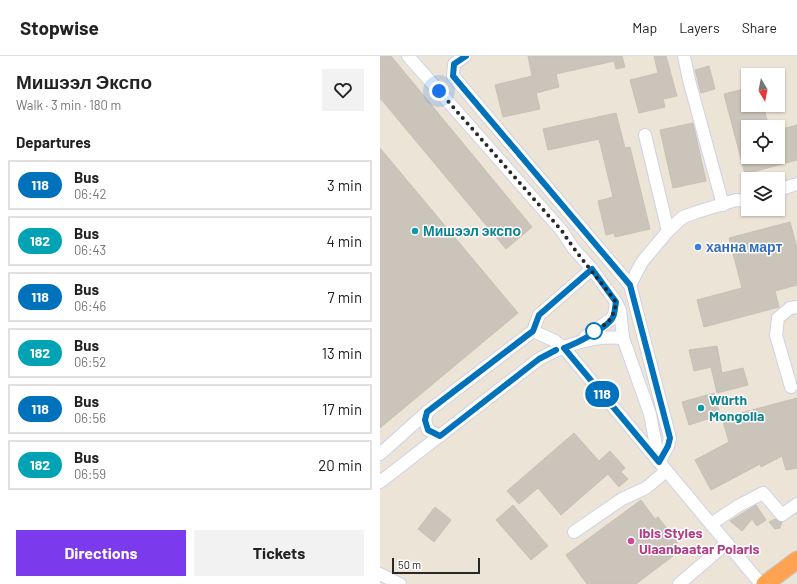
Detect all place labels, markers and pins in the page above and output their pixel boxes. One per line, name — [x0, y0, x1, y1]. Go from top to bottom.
place label: Мишээл экспо — [423, 222, 521, 239]
marker: Мишээл экспо — [410, 226, 420, 236]
place label: ханна март — [706, 238, 782, 255]
marker: ханна март — [693, 242, 703, 252]
unlabelled marker — [585, 322, 603, 340]
place label: Würth Mongolia — [709, 391, 764, 424]
marker: Würth Mongolia — [696, 403, 706, 413]
place label: ibis Styles Ulaanbaatar Polaris — [639, 524, 760, 557]
marker: ibis Styles Ulaanbaatar Polaris — [626, 536, 636, 546]

